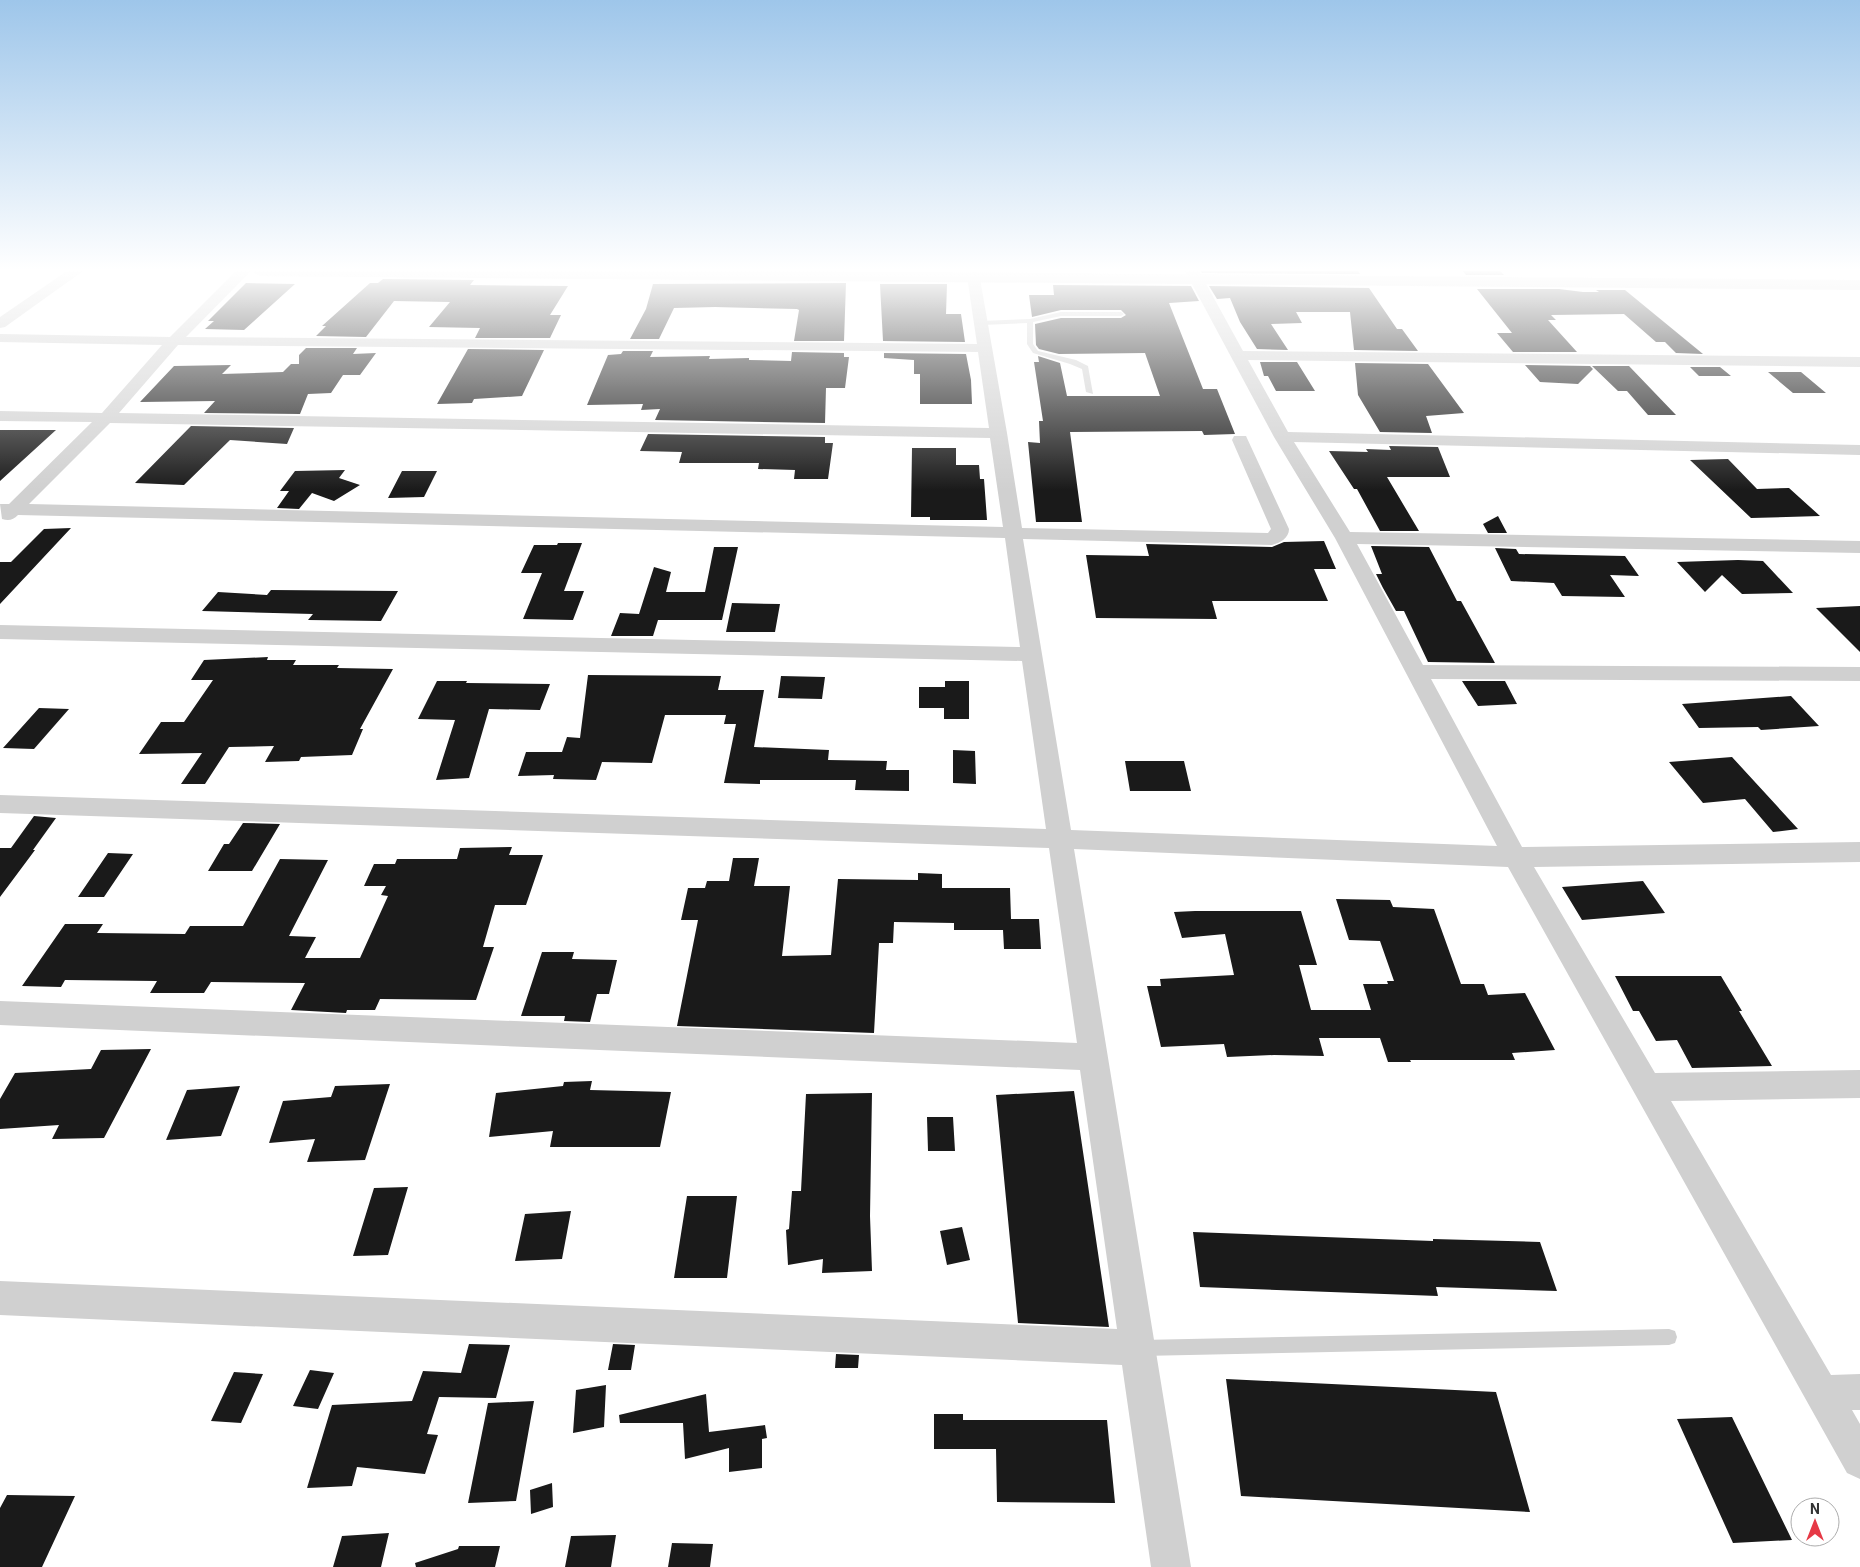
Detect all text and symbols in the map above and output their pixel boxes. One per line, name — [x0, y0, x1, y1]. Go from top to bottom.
north arrow — [1790, 1497, 1840, 1547]
text: N — [1810, 1501, 1820, 1517]

